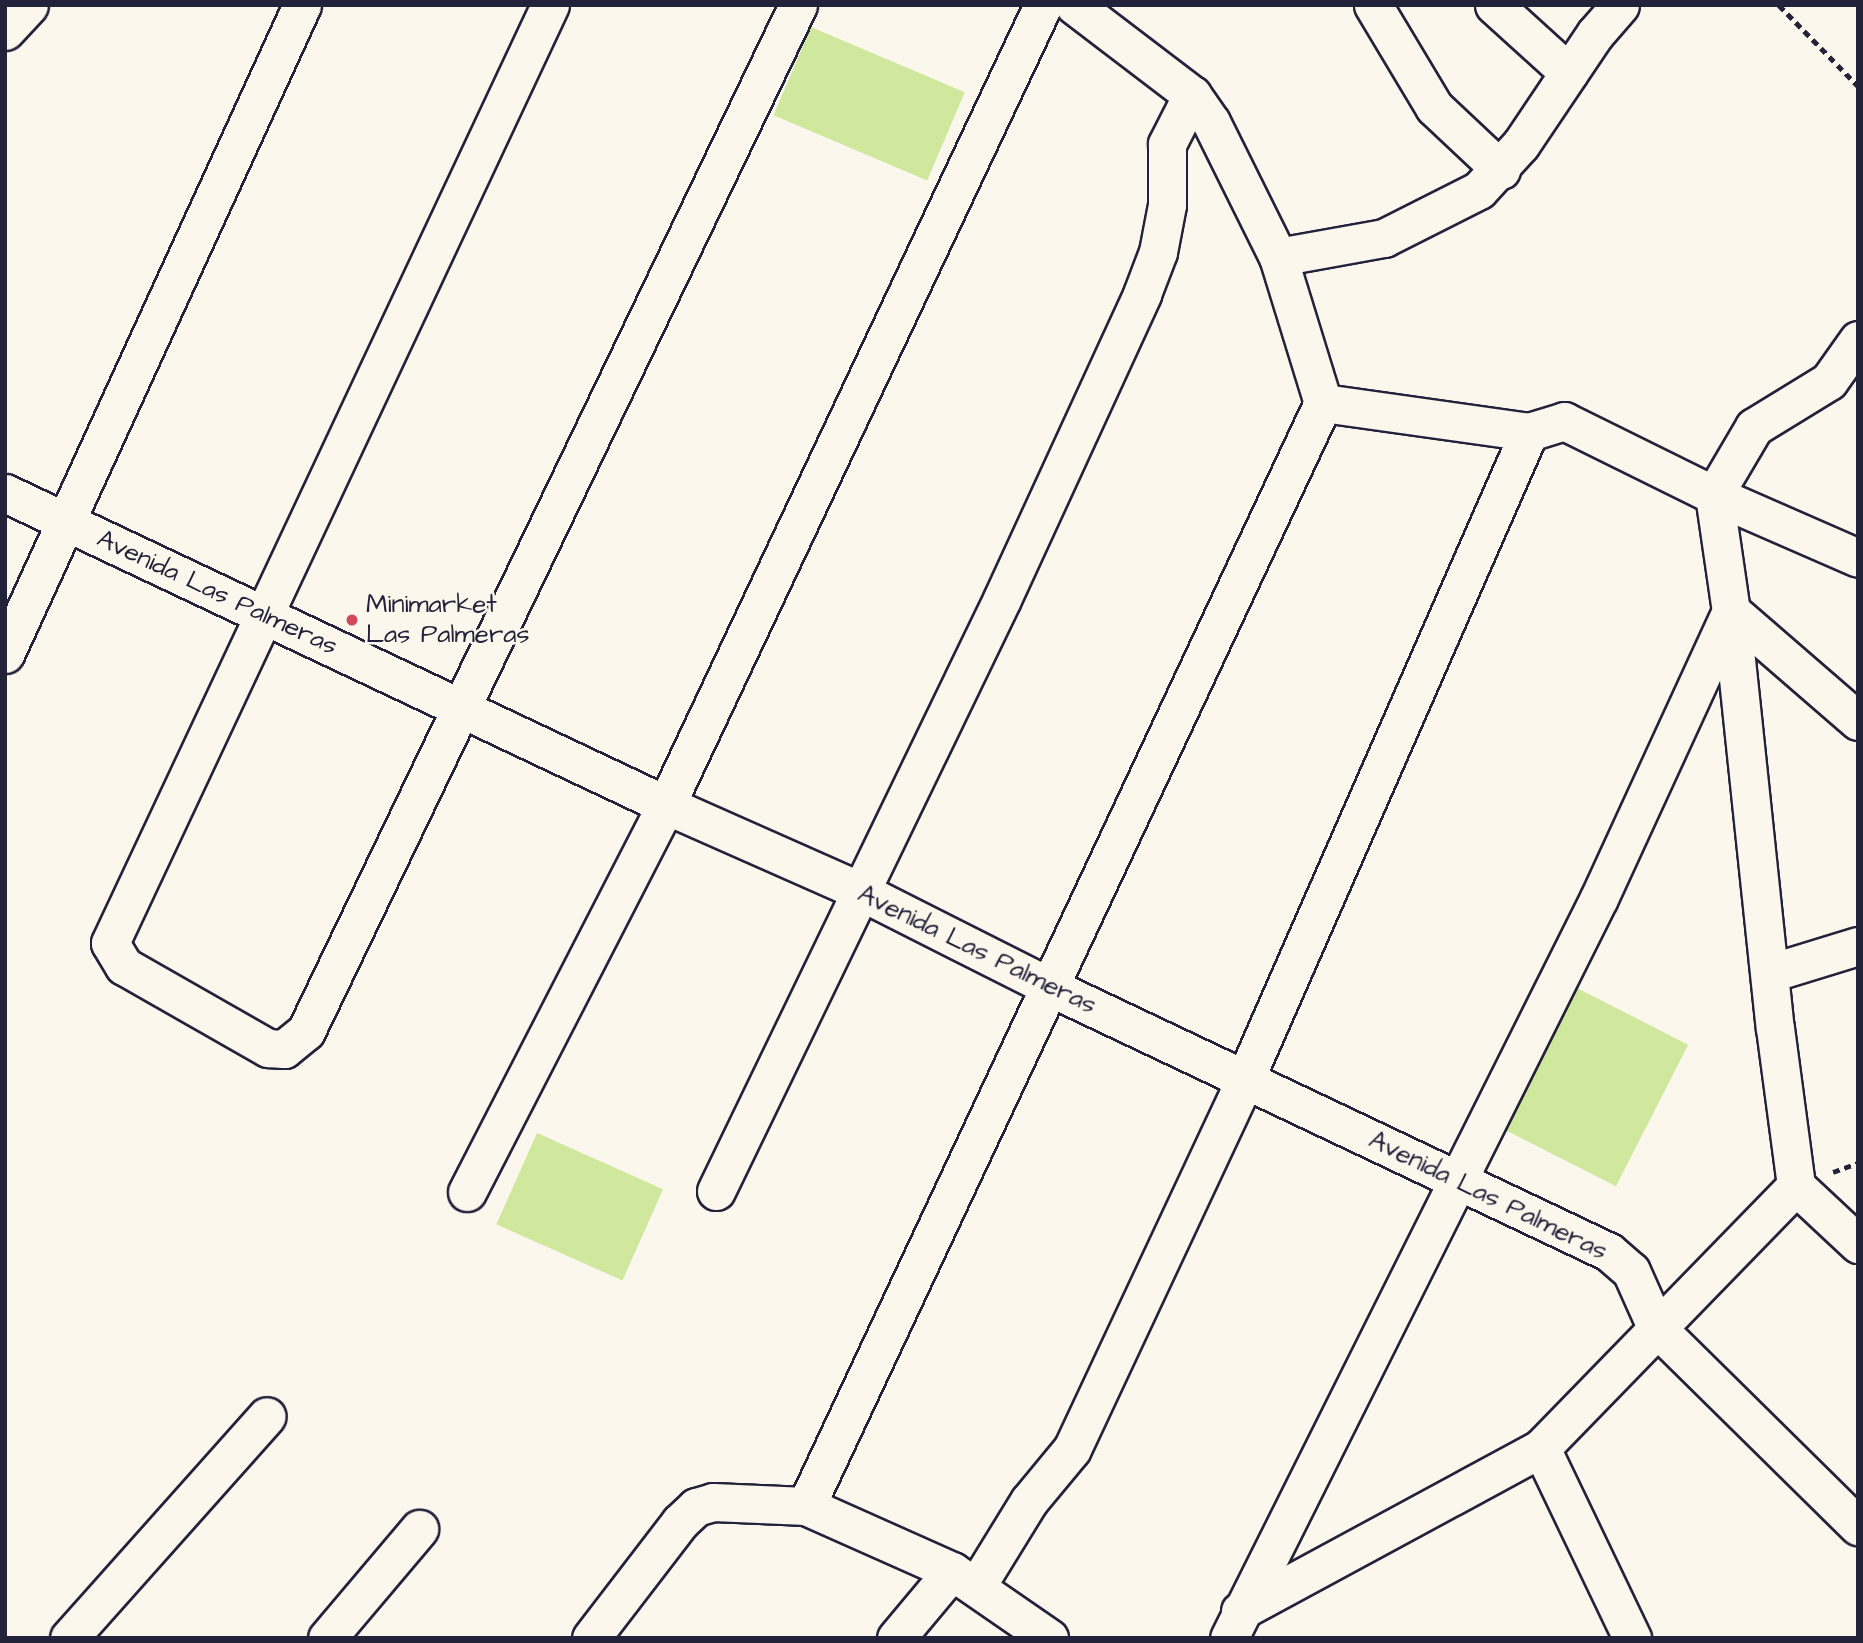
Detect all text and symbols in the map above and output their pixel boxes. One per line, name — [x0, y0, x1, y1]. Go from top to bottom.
street label: Avenida Las Palmeras — [92, 524, 342, 662]
place label: Minimarket Las Palmeras — [366, 589, 530, 650]
marker: Minimarket Las Palmeras — [344, 612, 360, 628]
street label: Avenida Las Palmeras — [853, 879, 1101, 1021]
street label: Avenida Las Palmeras — [1364, 1125, 1612, 1267]

